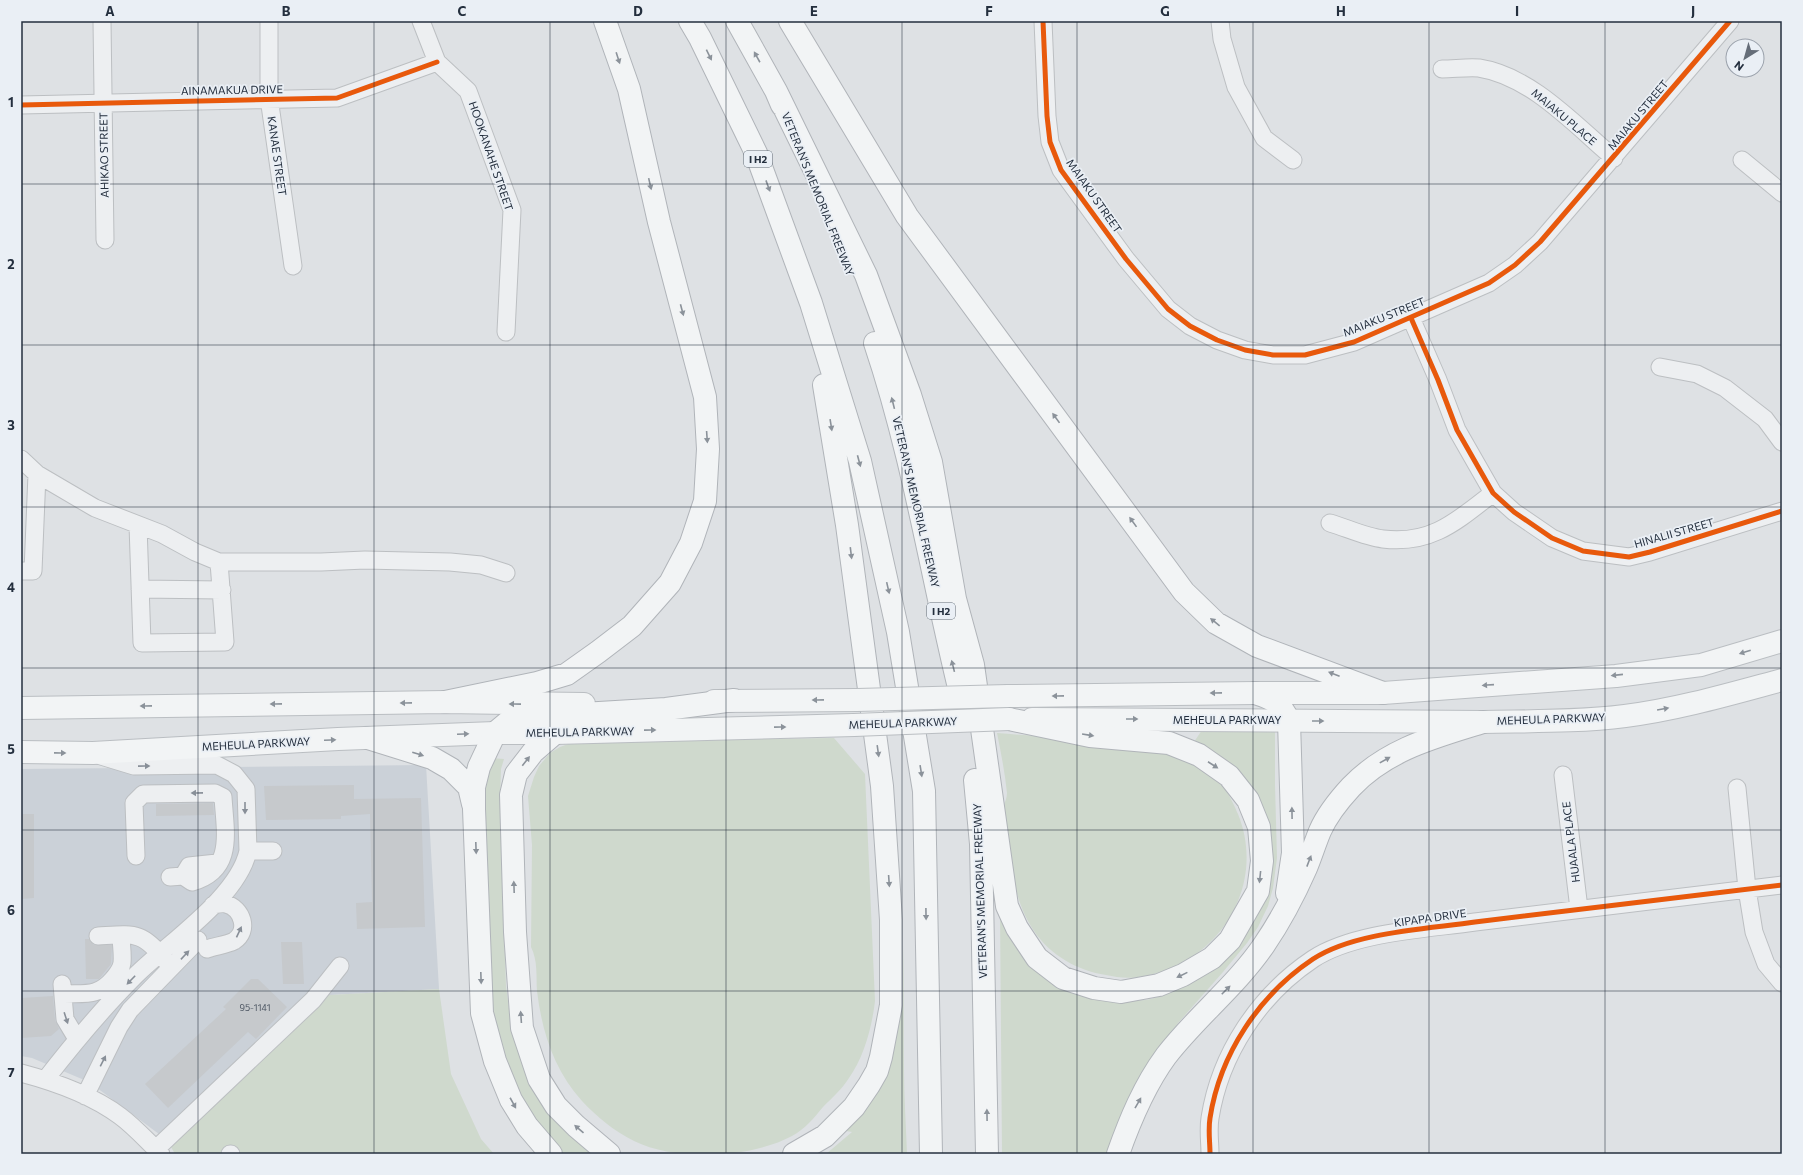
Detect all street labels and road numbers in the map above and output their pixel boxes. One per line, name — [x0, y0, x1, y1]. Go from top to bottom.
street label: MAIAKU STREET — [1605, 77, 1671, 152]
street label: AINAMAKUA DRIVE — [181, 82, 283, 97]
street label: MAIAKU PLACE — [1529, 86, 1599, 148]
street label: HOOKANAHE STREET — [467, 99, 516, 212]
street label: VETERAN'S MEMORIAL FREEWAY — [780, 110, 857, 278]
street label: AHIKAO STREET — [96, 112, 111, 198]
street label: KANAE STREET — [265, 115, 290, 197]
road number: I H2 — [744, 151, 772, 167]
street label: MAIAKU STREET — [1064, 156, 1125, 235]
street label: MAIAKU STREET — [1341, 294, 1427, 339]
street label: VETERAN'S MEMORIAL FREEWAY — [890, 415, 943, 589]
street label: HINALII STREET — [1632, 515, 1715, 550]
road number: I H2 — [927, 603, 955, 619]
street label: MEHEULA PARKWAY — [1496, 710, 1606, 727]
street label: MEHEULA PARKWAY — [1173, 713, 1281, 726]
street label: MEHEULA PARKWAY — [848, 714, 958, 731]
street label: MEHEULA PARKWAY — [526, 724, 634, 739]
street label: MEHEULA PARKWAY — [201, 734, 311, 753]
street label: HUAALA PLACE — [1559, 801, 1582, 883]
street label: VETERAN'S MEMORIAL FREEWAY — [970, 803, 989, 979]
street label: KIPAPA DRIVE — [1393, 906, 1467, 929]

